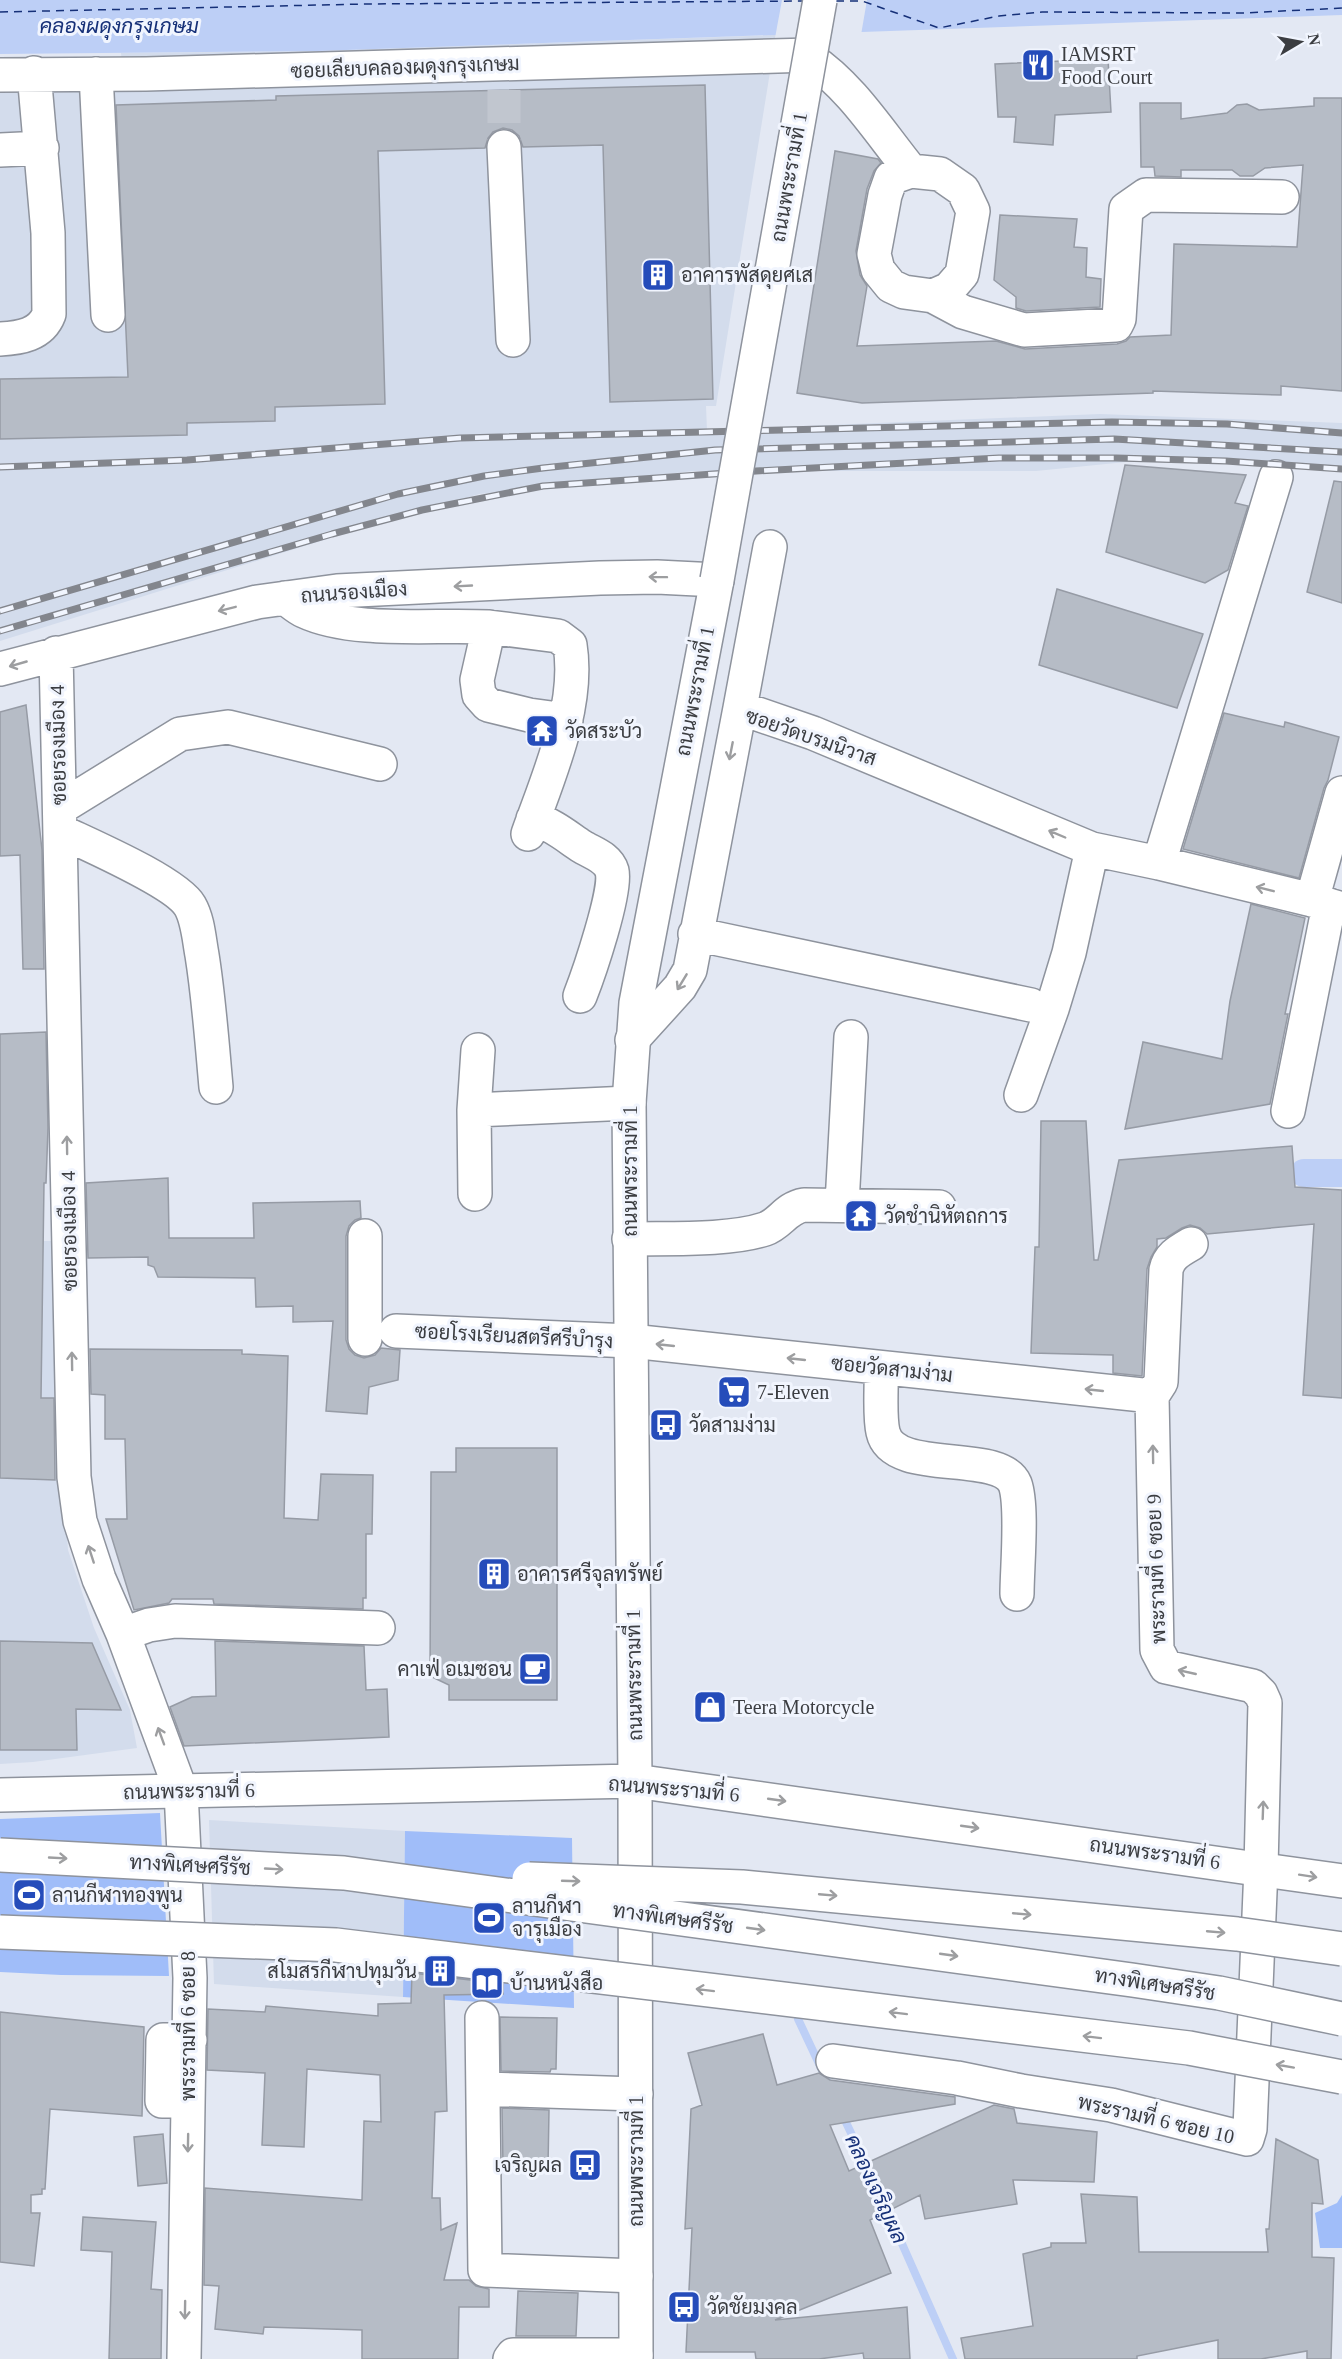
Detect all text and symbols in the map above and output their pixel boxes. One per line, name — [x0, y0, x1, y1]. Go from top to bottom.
north arrow — [1270, 12, 1330, 72]
water label: คลองผดุงกรุงเกษม — [39, 14, 199, 40]
text: N — [1305, 32, 1324, 47]
place label: IAMSRT Food Court — [1061, 43, 1153, 88]
restaurant icon: IAMSRT Food Court — [1020, 47, 1056, 83]
street label: ซอยเลียบคลองผดุงกรุงเกษม — [290, 50, 520, 85]
street label: ถนนพระรามที่ 1 — [761, 109, 811, 244]
building icon: อาคารพัสดุยศเส — [640, 257, 676, 293]
place label: อาคารพัสดุยศเส — [681, 263, 813, 289]
one-way arrow — [649, 572, 669, 583]
street label: ถนนรองเมือง — [300, 574, 408, 607]
one-way arrow — [454, 580, 474, 591]
one-way arrow — [218, 604, 237, 616]
street label: ถนนพระรามที่ 1 — [666, 623, 718, 758]
one-way arrow — [9, 659, 28, 670]
street label: ซอยรองเมือง 4 — [43, 685, 70, 805]
street label: ซอยวัดบรมนิวาส — [743, 703, 880, 770]
temple icon: วัดสระบัว — [524, 713, 560, 749]
place label: วัดสระบัว — [565, 719, 642, 742]
one-way arrow — [725, 740, 736, 760]
one-way arrow — [1048, 828, 1066, 839]
one-way arrow — [1256, 882, 1275, 894]
one-way arrow — [676, 973, 688, 990]
street label: ถนนพระรามที่ 1 — [613, 1105, 641, 1237]
one-way arrow — [62, 1136, 73, 1156]
street label: ซอยรองเมือง 4 — [54, 1171, 81, 1291]
temple icon: วัดชำนิหัตถการ — [843, 1198, 879, 1234]
place label: วัดชำนิหัตถการ — [884, 1204, 1008, 1227]
street label: ซอยโรงเรียนสตรีศรีบำรุง — [414, 1318, 614, 1355]
one-way arrow — [655, 1339, 675, 1350]
street label: ซอยวัดสามง่าม — [830, 1351, 954, 1386]
one-way arrow — [66, 1352, 78, 1372]
one-way arrow — [786, 1353, 806, 1364]
supermarket icon: 7-Eleven — [716, 1374, 752, 1410]
place label: 7-Eleven — [757, 1381, 829, 1403]
one-way arrow — [1085, 1384, 1105, 1395]
bus stop icon: วัดสามง่าม — [648, 1407, 684, 1443]
place label: วัดสามง่าม — [689, 1413, 776, 1436]
one-way arrow — [1148, 1445, 1159, 1465]
street label: พระรามที่ 6 ซอย 9 — [1136, 1494, 1170, 1645]
one-way arrow — [84, 1545, 95, 1564]
building icon: อาคารศรีจุลทรัพย์ — [476, 1556, 512, 1592]
place label: อาคารศรีจุลทรัพย์ — [517, 1560, 663, 1588]
street label: ถนนพระรามที่ 1 — [616, 1609, 646, 1741]
cafe icon: คาเฟ่ อเมซอน — [517, 1651, 553, 1687]
place label: คาเฟ่ อเมซอน — [398, 1657, 512, 1680]
one-way arrow — [1178, 1666, 1198, 1677]
shop icon: Teera Motorcycle — [692, 1689, 728, 1725]
place label: Teera Motorcycle — [733, 1696, 874, 1719]
one-way arrow — [154, 1727, 165, 1746]
street label: ถนนพระรามที่ 6 — [607, 1766, 741, 1806]
street label: ถนนพระรามที่ 6 — [123, 1773, 255, 1803]
one-way arrow — [766, 1795, 786, 1806]
one-way arrow — [1257, 1800, 1269, 1820]
one-way arrow — [959, 1822, 979, 1833]
street label: ถนนพระรามที่ 6 — [1088, 1827, 1223, 1873]
street label: ทางพิเศษศรีรัช — [129, 1849, 251, 1879]
one-way arrow — [48, 1852, 68, 1863]
one-way arrow — [264, 1864, 284, 1875]
one-way arrow — [1298, 1870, 1318, 1881]
one-way arrow — [560, 1875, 580, 1886]
sports icon: ลานกีฬาทองพูน — [11, 1877, 47, 1913]
place label: ลานกีฬาทองพูน — [52, 1882, 183, 1910]
one-way arrow — [818, 1890, 838, 1901]
place label: ลานกีฬา จารุเมือง — [512, 1893, 582, 1943]
street label: ทางพิเศษศรีรัช — [611, 1897, 735, 1937]
sports icon: ลานกีฬา จารุเมือง — [471, 1900, 507, 1936]
one-way arrow — [1012, 1909, 1032, 1920]
one-way arrow — [746, 1923, 765, 1934]
one-way arrow — [1206, 1927, 1226, 1938]
one-way arrow — [939, 1950, 959, 1961]
street label: พระรามที่ 6 ซอย 8 — [171, 1951, 199, 2101]
building icon: สโมสรกีฬาปทุมวัน — [422, 1953, 458, 1989]
place label: สโมสรกีฬาปทุมวัน — [267, 1958, 417, 1985]
street label: ทางพิเศษศรีรัช — [1093, 1962, 1217, 2004]
library icon: บ้านหนังสือ — [469, 1965, 505, 2001]
place label: บ้านหนังสือ — [510, 1969, 603, 1994]
one-way arrow — [695, 1984, 715, 1995]
one-way arrow — [889, 2007, 909, 2018]
one-way arrow — [1083, 2031, 1102, 2042]
one-way arrow — [1275, 2060, 1295, 2071]
street label: พระรามที่ 6 ซอย 10 — [1076, 2084, 1238, 2148]
street label: ถนนพระรามที่ 1 — [619, 2095, 647, 2227]
water label: คลองเจริญผล — [840, 2131, 912, 2247]
one-way arrow — [182, 2133, 194, 2153]
bus stop icon: เจริญผล — [567, 2147, 603, 2183]
place label: เจริญผล — [494, 2153, 562, 2177]
bus stop icon: วัดชัยมงคล — [666, 2289, 702, 2325]
place label: วัดชัยมงคล — [707, 2295, 798, 2318]
one-way arrow — [179, 2299, 191, 2319]

